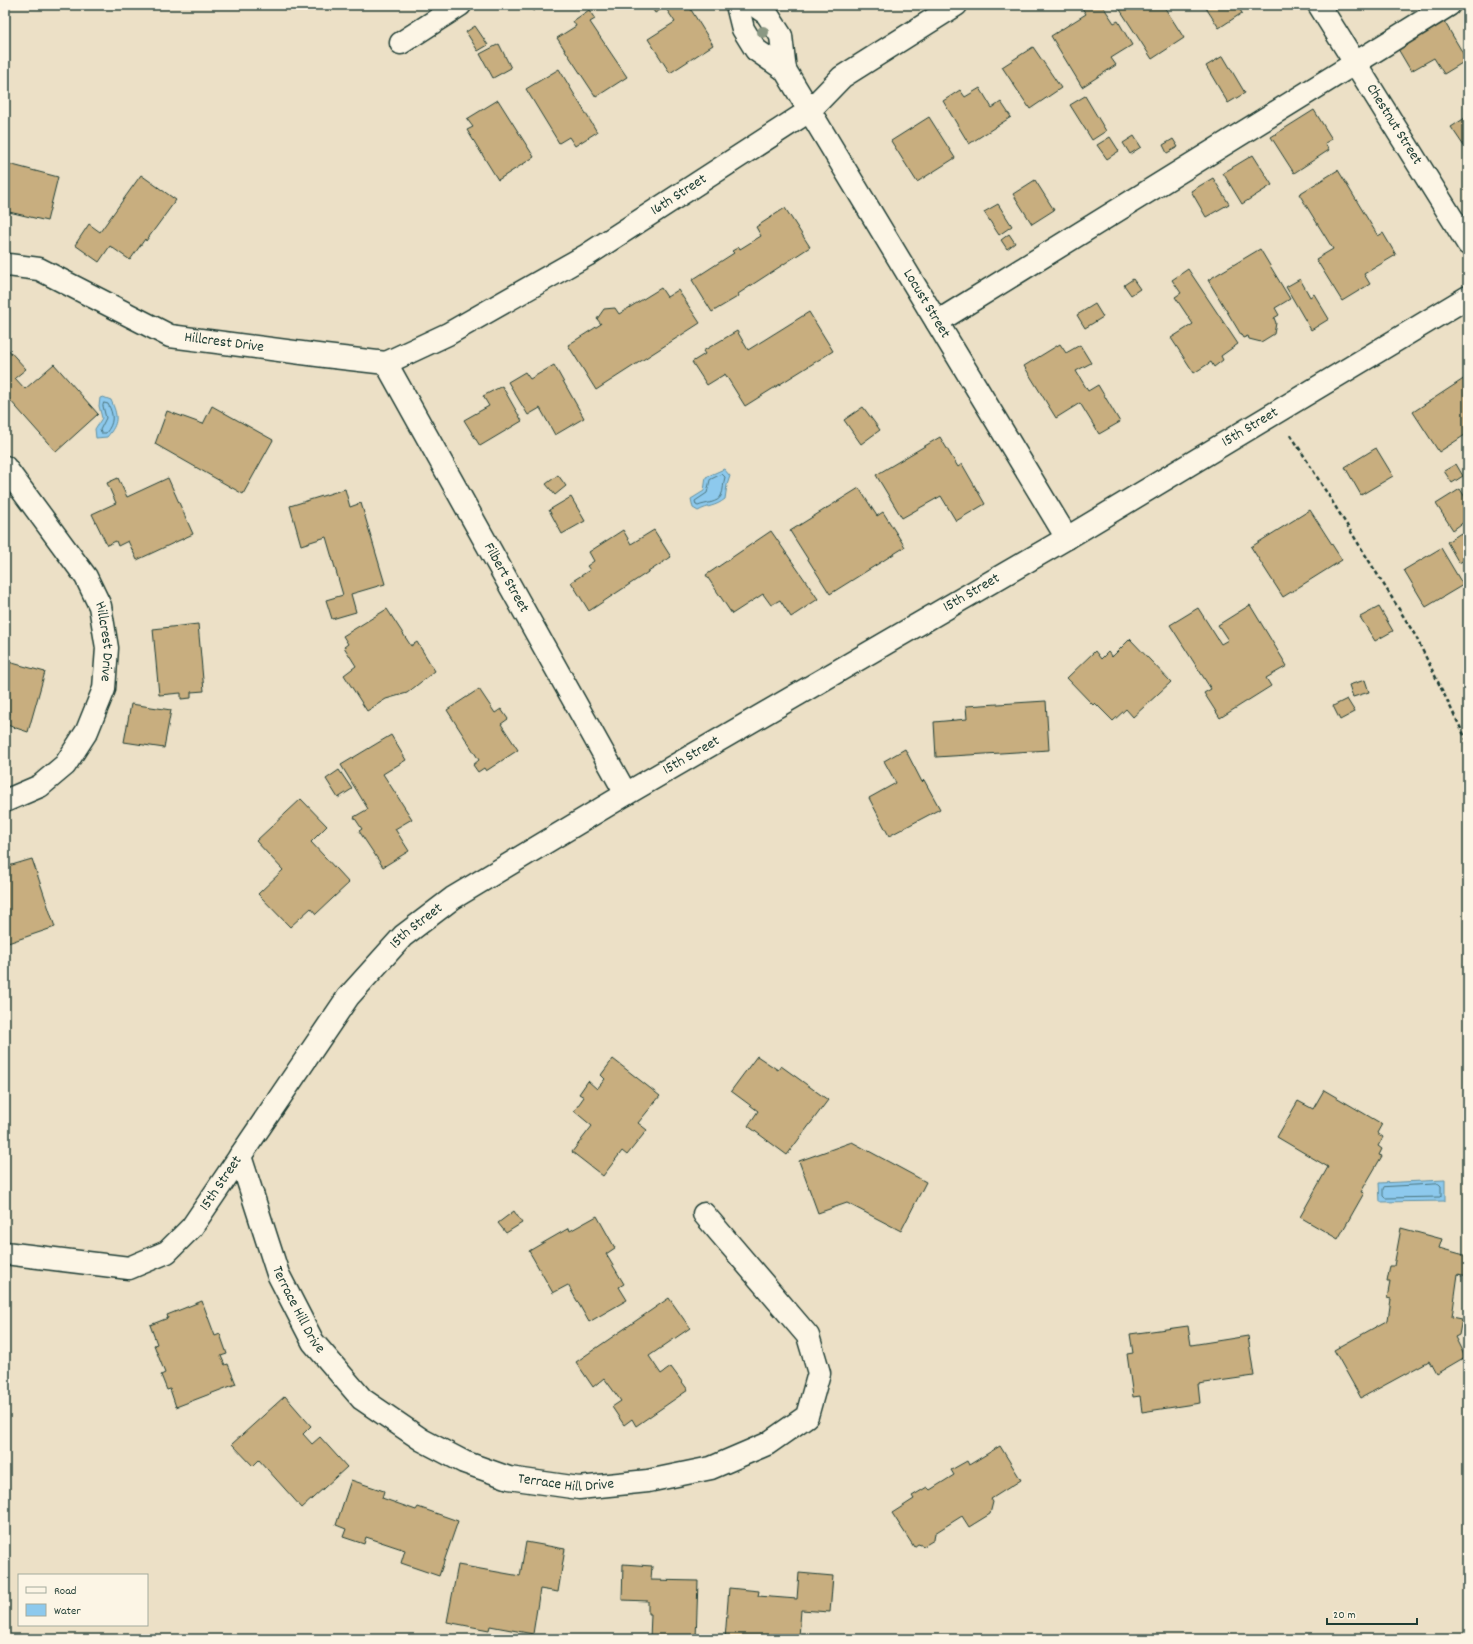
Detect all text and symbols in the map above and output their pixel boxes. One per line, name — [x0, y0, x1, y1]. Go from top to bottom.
street label: Chestnut Street — [1360, 80, 1427, 170]
street label: 16th Street — [647, 169, 712, 222]
street label: Locust Street — [897, 265, 956, 343]
street label: Hillcrest Drive — [183, 327, 265, 359]
street label: 15th Street — [1218, 402, 1283, 453]
street label: Filbert Street — [477, 539, 534, 617]
street label: 15th Street — [939, 568, 1005, 619]
street label: Hillcrest Drive — [88, 598, 118, 683]
street label: 15th Street — [659, 730, 725, 781]
street label: 15th Street — [385, 898, 448, 954]
street label: 15th Street — [195, 1151, 248, 1216]
street label: Terrace Hill Drive — [265, 1264, 330, 1359]
street label: Terrace Hill Drive — [516, 1468, 616, 1499]
legend — [18, 1574, 148, 1626]
text: Road — [54, 1583, 76, 1600]
scale bar — [1327, 1600, 1417, 1626]
text: Water — [54, 1603, 81, 1620]
text: 20 m — [1333, 1607, 1356, 1624]

